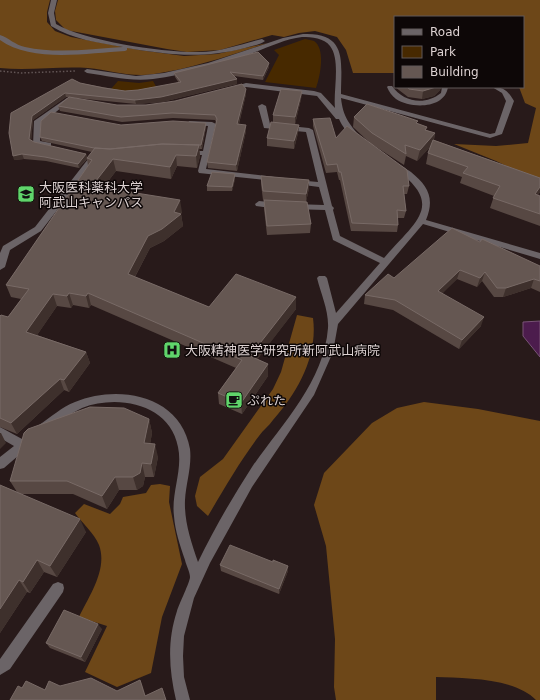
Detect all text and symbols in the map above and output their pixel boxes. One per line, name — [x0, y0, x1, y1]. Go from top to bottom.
legend — [394, 16, 524, 88]
text: Road — [430, 25, 460, 39]
text: Park — [430, 45, 456, 59]
text: Building — [430, 65, 479, 79]
place label: 大阪医科薬科大学 阿武山キャンパス — [39, 180, 143, 210]
school or university icon: 大阪医科薬科大学 阿武山キャンパス — [16, 184, 36, 204]
hospital icon: 大阪精神医学研究所新阿武山病院 — [162, 340, 182, 360]
place label: 大阪精神医学研究所新阿武山病院 — [185, 343, 380, 358]
cafe icon: ぷれた — [224, 390, 244, 410]
place label: ぷれた — [247, 393, 286, 408]

